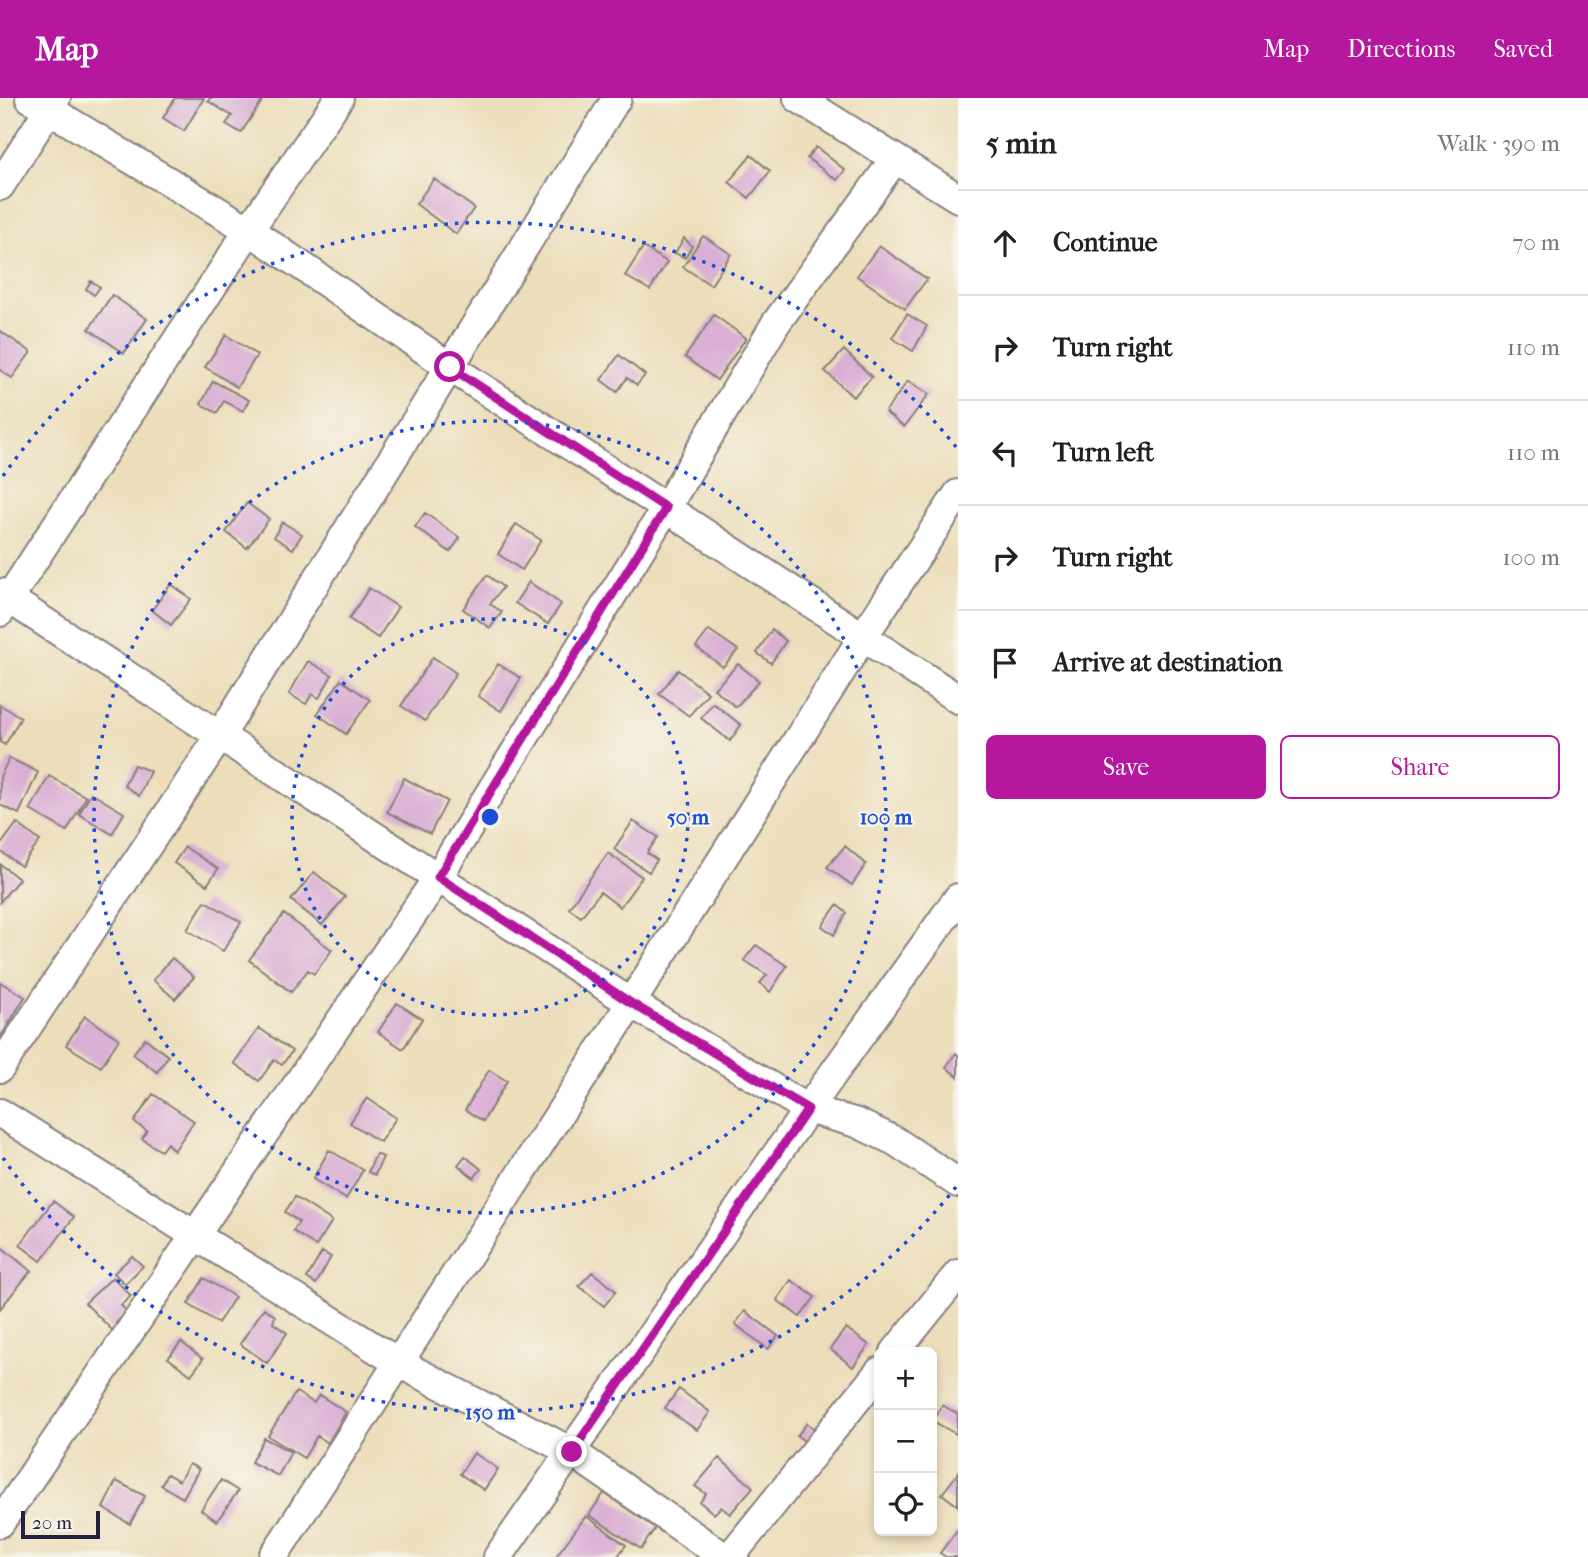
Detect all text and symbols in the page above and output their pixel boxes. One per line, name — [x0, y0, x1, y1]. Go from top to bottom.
text: Map — [35, 30, 98, 69]
text: Map — [1263, 35, 1309, 63]
text: Directions — [1347, 35, 1455, 63]
text: Saved — [1493, 35, 1553, 63]
text: 5 min — [986, 126, 1057, 161]
text: Walk · 390 m — [1437, 130, 1560, 157]
icon: ahead — [986, 224, 1024, 262]
text: Continue — [1053, 227, 1158, 258]
text: 70 m — [1512, 229, 1560, 256]
icon: right — [986, 329, 1024, 367]
text: Turn right — [1053, 332, 1173, 363]
text: 110 m — [1507, 334, 1560, 361]
route start — [434, 351, 465, 382]
icon: left — [986, 434, 1024, 472]
text: Turn left — [1053, 437, 1154, 468]
text: 110 m — [1507, 439, 1560, 466]
icon: right — [986, 539, 1024, 577]
text: Turn right — [1053, 542, 1173, 573]
text: 100 m — [1502, 544, 1560, 571]
icon: arrive — [986, 644, 1024, 682]
text: Arrive at destination — [1053, 647, 1283, 678]
button: Save — [986, 735, 1266, 799]
button: Share — [1280, 735, 1560, 799]
centre of rings — [478, 805, 502, 829]
text: 50 m — [667, 805, 710, 829]
text: 100 m — [860, 805, 913, 829]
map controls — [874, 1347, 937, 1536]
button: + — [874, 1347, 937, 1410]
text: 150 m — [465, 1400, 516, 1424]
button: − — [874, 1410, 937, 1473]
route end — [556, 1436, 587, 1467]
button: locate — [874, 1473, 937, 1536]
scale bar — [21, 1508, 100, 1540]
text: 20 m — [32, 1512, 72, 1534]

